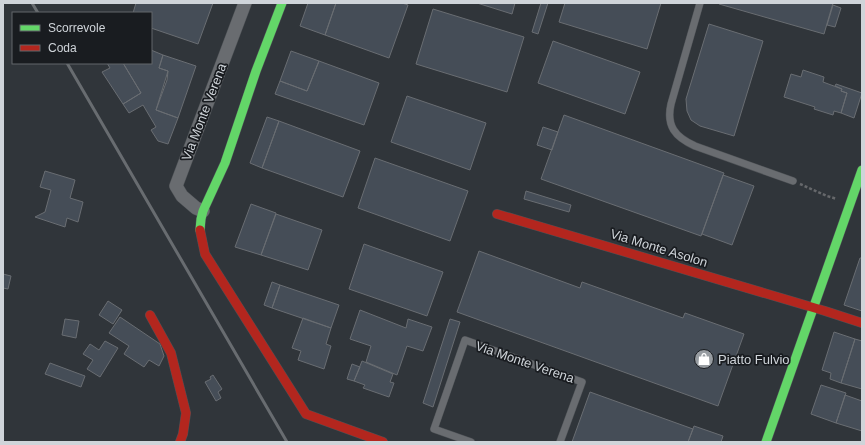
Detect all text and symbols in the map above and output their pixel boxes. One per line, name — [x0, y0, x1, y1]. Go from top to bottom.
legend — [12, 12, 152, 64]
text: Scorrevole — [48, 21, 106, 35]
text: Coda — [48, 41, 77, 55]
street label: Via Monte Verena — [179, 60, 230, 163]
street label: Via Monte Asolon — [609, 226, 709, 270]
street label: Via Monte Verena — [474, 338, 577, 386]
shop icon: Piatto Fulvio — [693, 348, 715, 370]
place label: Piatto Fulvio — [718, 352, 790, 367]

